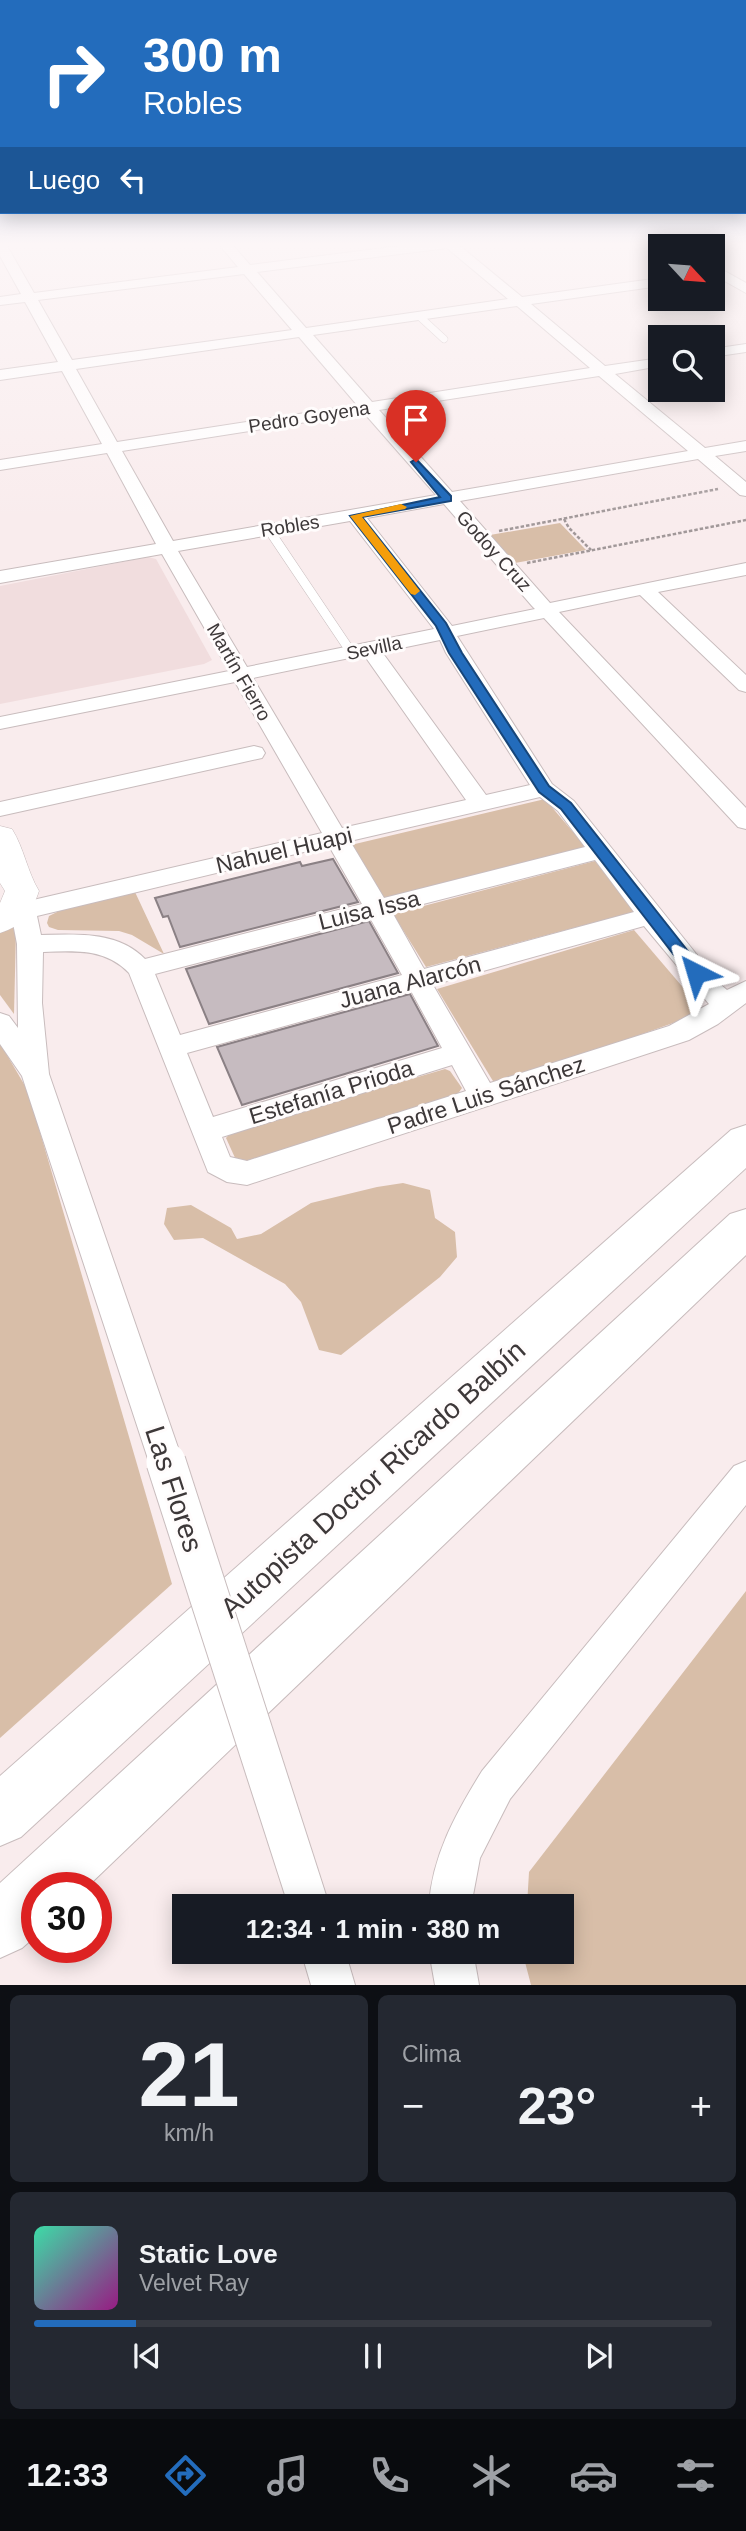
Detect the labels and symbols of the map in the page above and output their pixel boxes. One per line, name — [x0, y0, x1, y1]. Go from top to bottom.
north arrow — [648, 234, 724, 312]
pin — [386, 390, 446, 462]
street label: Pedro Goyena — [247, 397, 372, 437]
street label: Godoy Cruz — [452, 506, 536, 596]
street label: Robles — [259, 511, 321, 541]
street label: Martín Fierro — [203, 620, 275, 724]
street label: Sevilla — [344, 632, 404, 664]
street label: Nahuel Huapi — [213, 822, 355, 878]
street label: Luisa Issa — [316, 885, 423, 935]
position arrow — [659, 936, 733, 1010]
street label: Juana Alarcón — [336, 951, 484, 1013]
street label: Padre Luis Sánchez — [384, 1051, 588, 1139]
street label: Estefanía Prioda — [246, 1055, 416, 1129]
street label: Autopista Doctor Ricardo Balbín — [215, 1334, 531, 1624]
street label: Las Flores — [139, 1422, 209, 1556]
speed limit sign: 30 — [21, 1872, 112, 1963]

